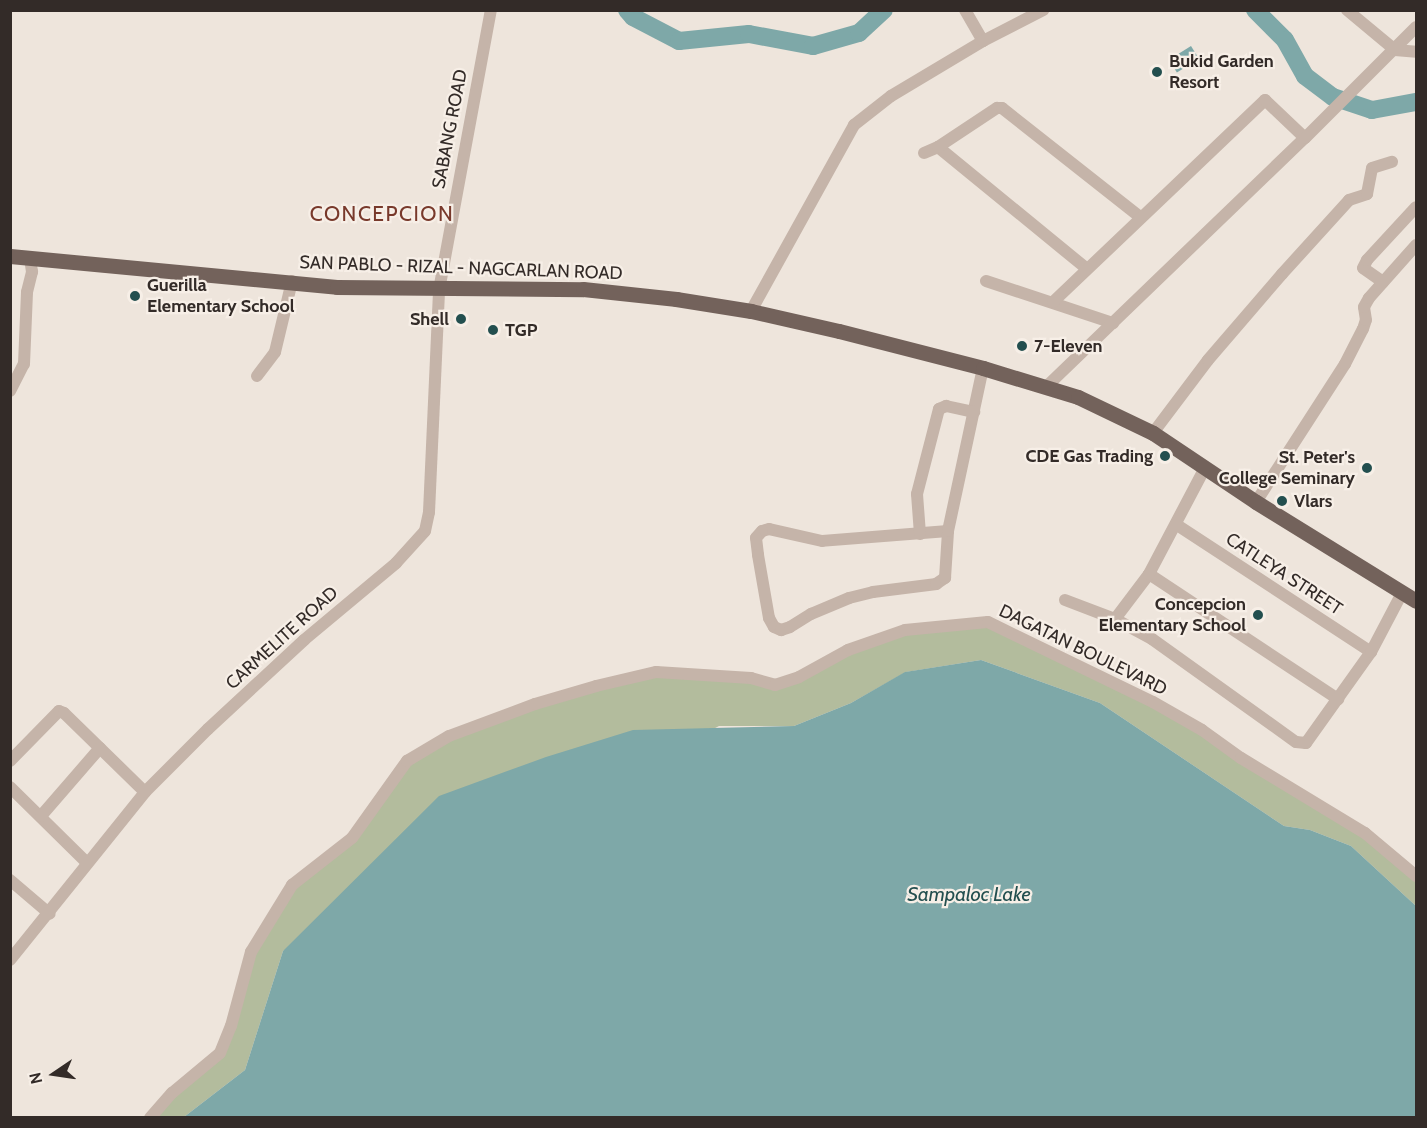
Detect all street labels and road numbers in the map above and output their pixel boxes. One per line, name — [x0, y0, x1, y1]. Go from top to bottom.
street label: SABANG ROAD — [428, 68, 472, 190]
street label: SAN PABLO - RIZAL - NAGCARLAN ROAD — [299, 252, 623, 284]
street label: CATLEYA STREET — [1222, 528, 1346, 620]
street label: CARMELITE ROAD — [221, 582, 343, 694]
street label: DAGATAN BOULEVARD — [996, 600, 1170, 700]

